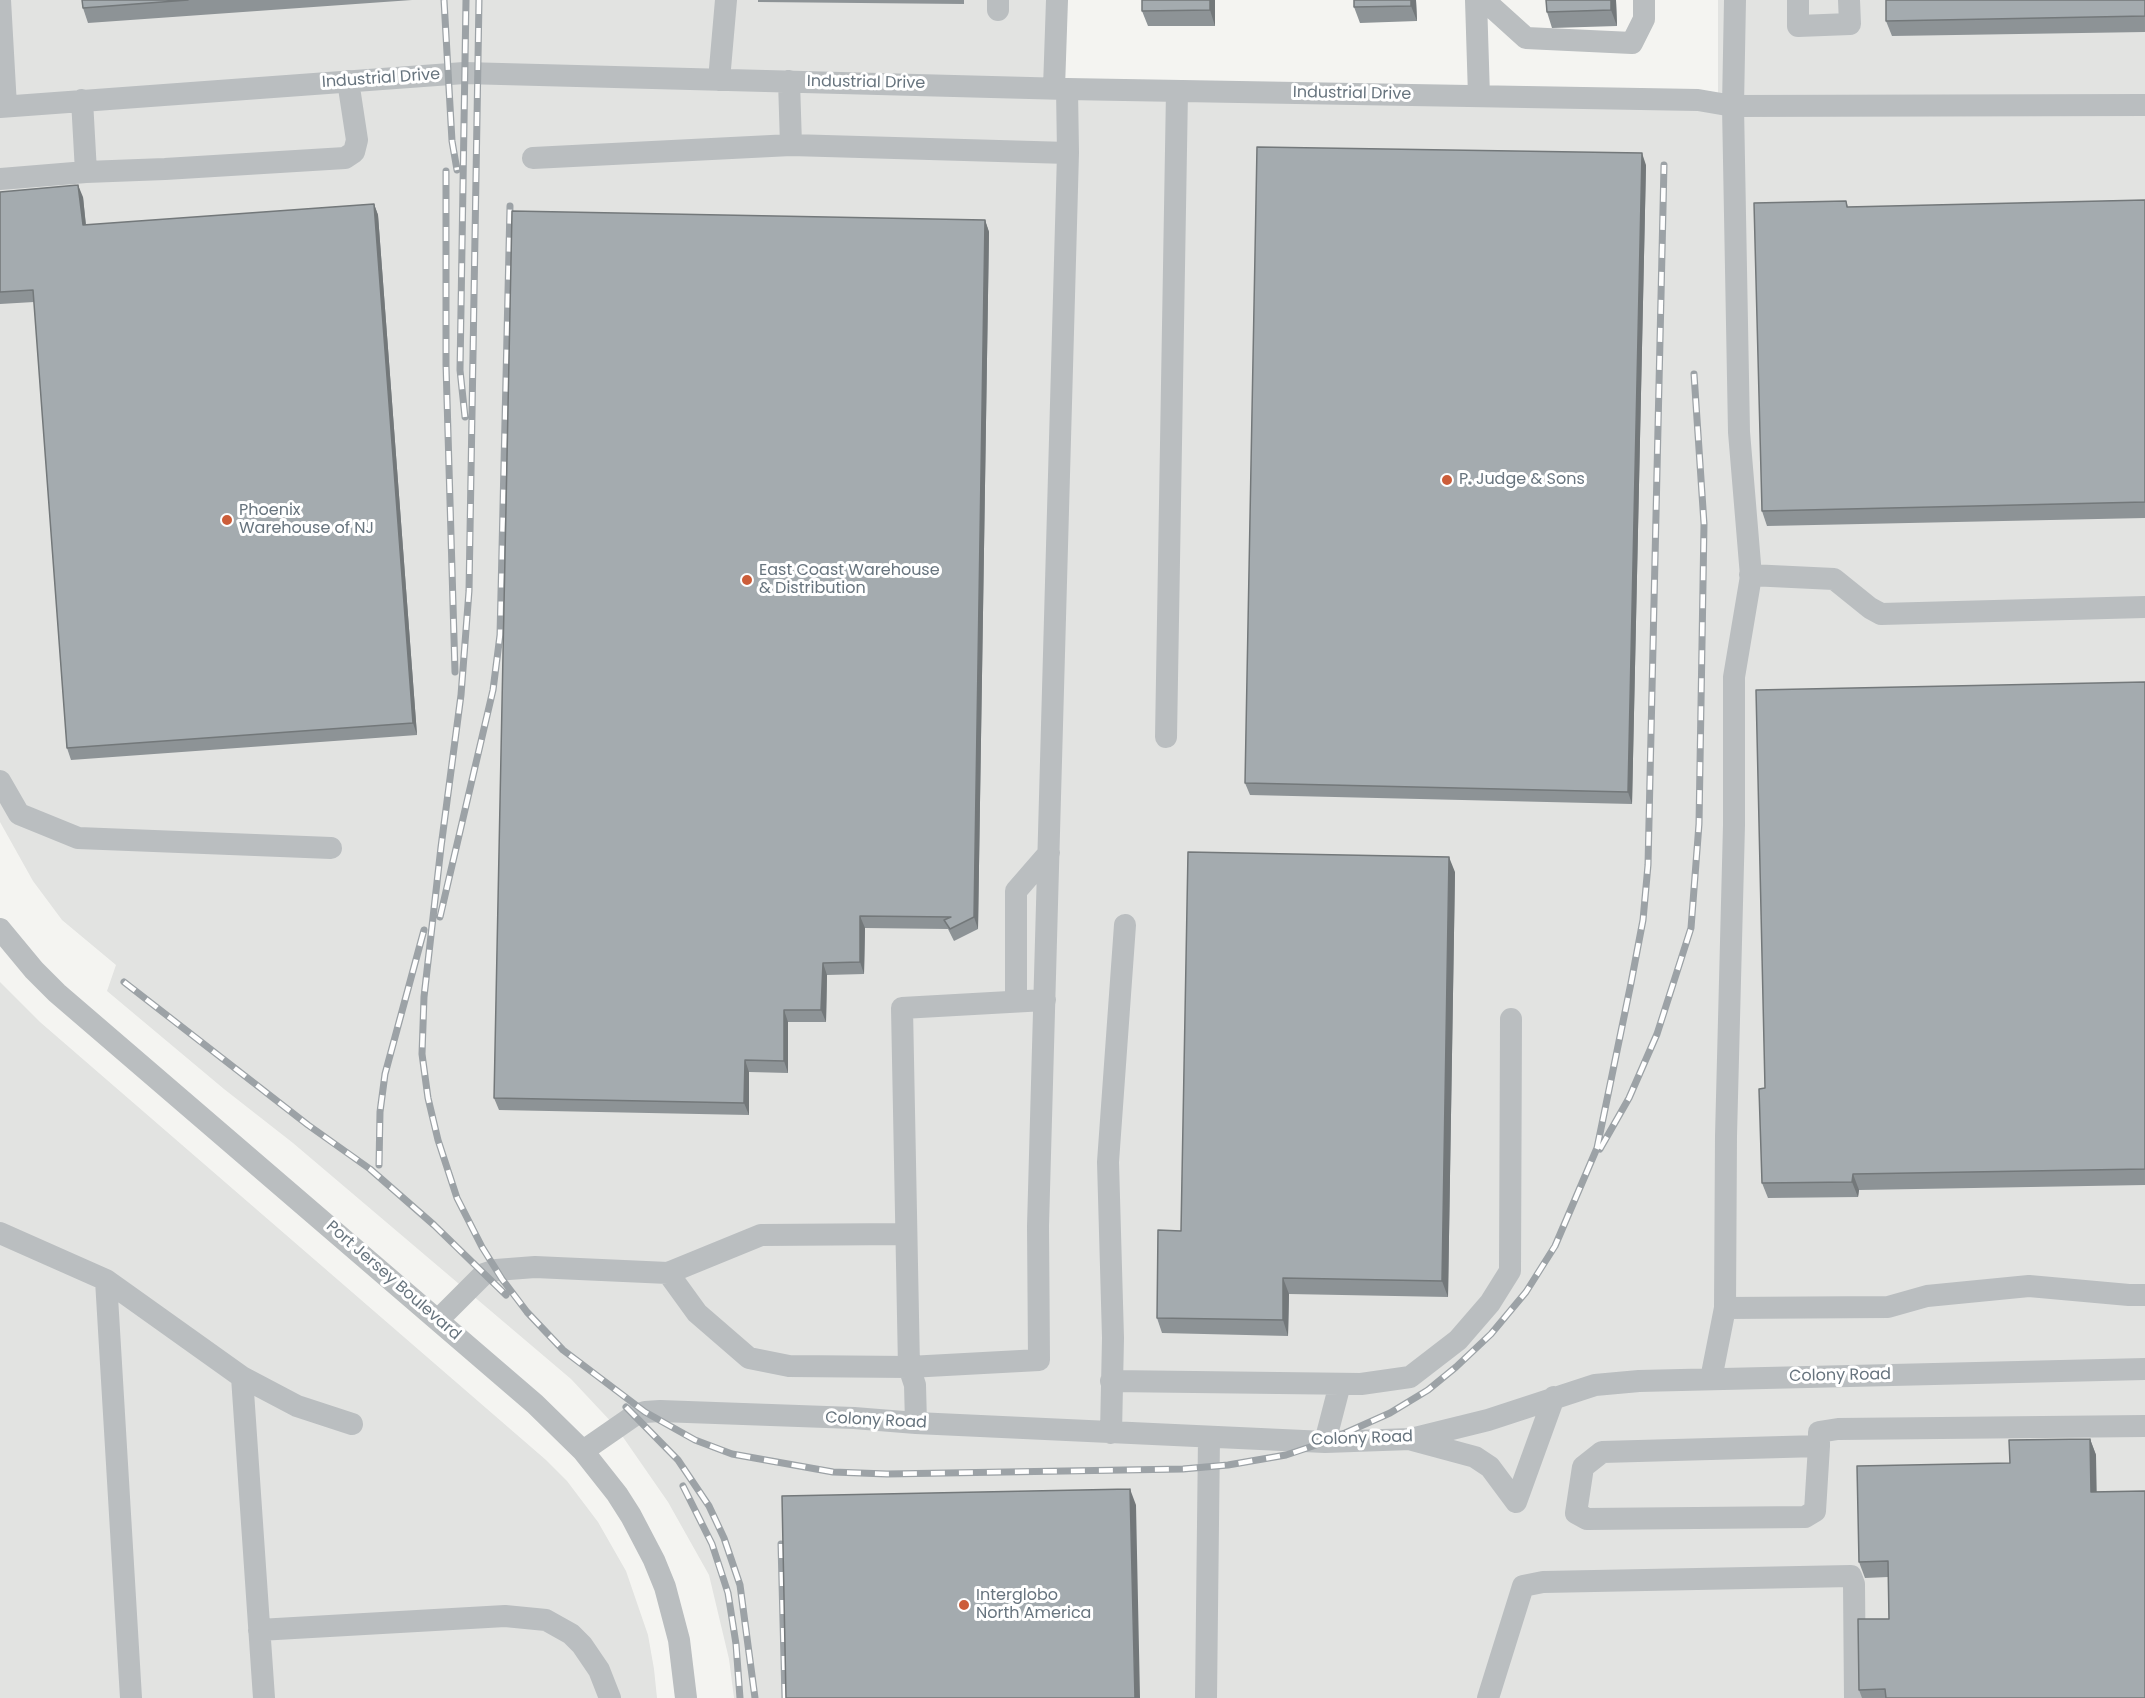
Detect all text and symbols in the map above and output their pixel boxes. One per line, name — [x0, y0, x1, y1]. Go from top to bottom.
street label: Industrial Drive — [321, 65, 441, 93]
street label: Industrial Drive — [807, 72, 925, 94]
street label: Industrial Drive — [1293, 83, 1411, 105]
place label: P. Judge & Sons — [1459, 470, 1585, 490]
marker: P. Judge & Sons — [1440, 473, 1454, 487]
place label: Phoenix Warehouse of NJ — [239, 501, 374, 539]
marker: Phoenix Warehouse of NJ — [220, 513, 234, 527]
place label: East Coast Warehouse & Distribution — [759, 561, 940, 599]
marker: East Coast Warehouse & Distribution — [740, 573, 754, 587]
street label: Port Jersey Boulevard — [322, 1217, 464, 1345]
street label: Colony Road — [1789, 1366, 1891, 1386]
street label: Colony Road — [825, 1409, 927, 1433]
street label: Colony Road — [1311, 1428, 1413, 1450]
place label: Interglobo North America — [976, 1586, 1091, 1624]
marker: Interglobo North America — [957, 1598, 971, 1612]

